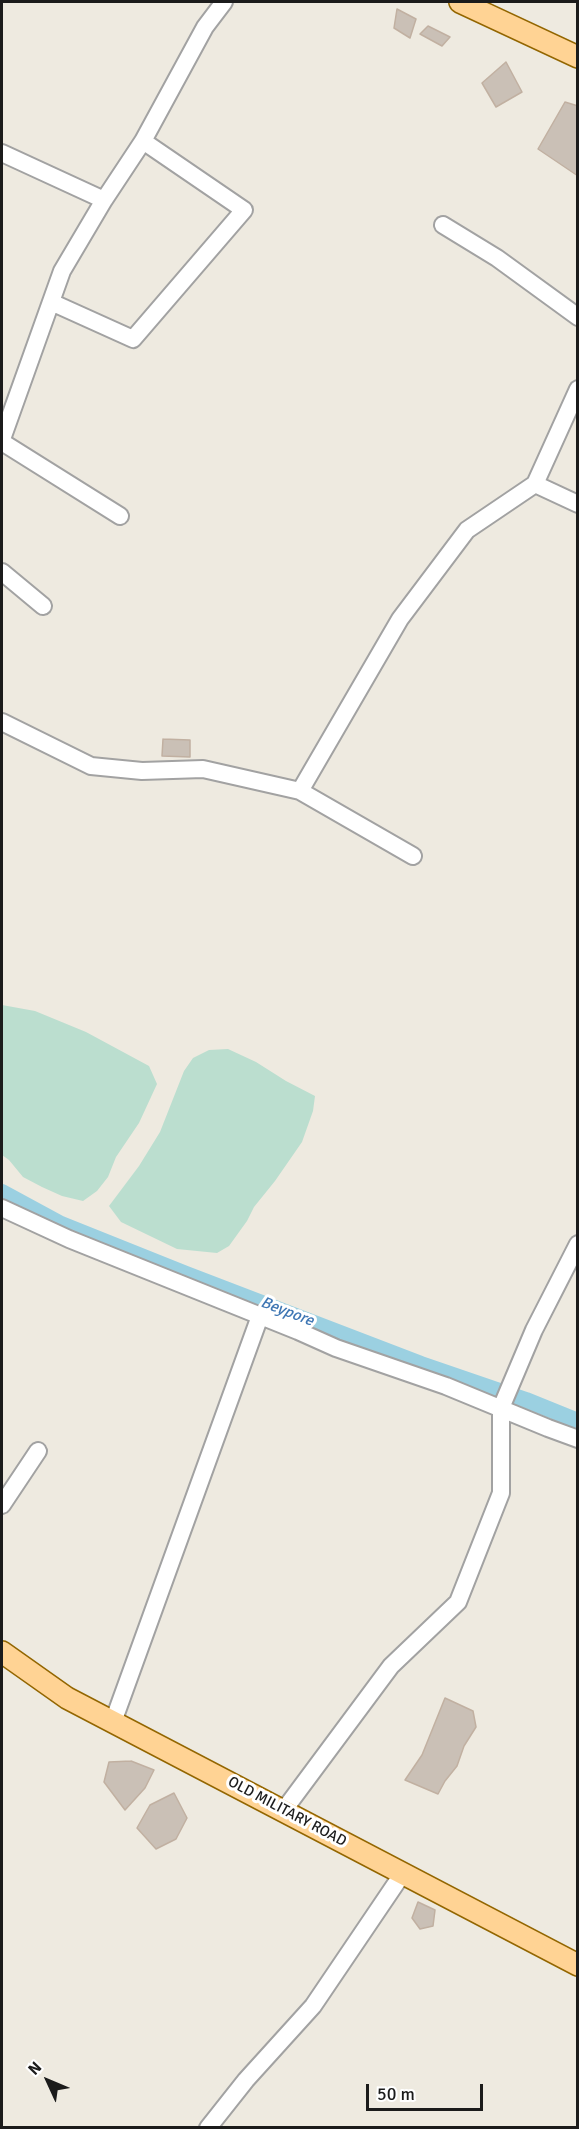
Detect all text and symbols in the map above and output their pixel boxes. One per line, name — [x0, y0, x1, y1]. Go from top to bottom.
water label: Beypore — [258, 1293, 316, 1331]
street label: OLD MILITARY ROAD — [225, 1773, 349, 1851]
north arrow — [18, 2051, 78, 2111]
text: N — [24, 2058, 46, 2079]
scale bar — [369, 2072, 486, 2110]
text: 50 m — [377, 2083, 415, 2105]

